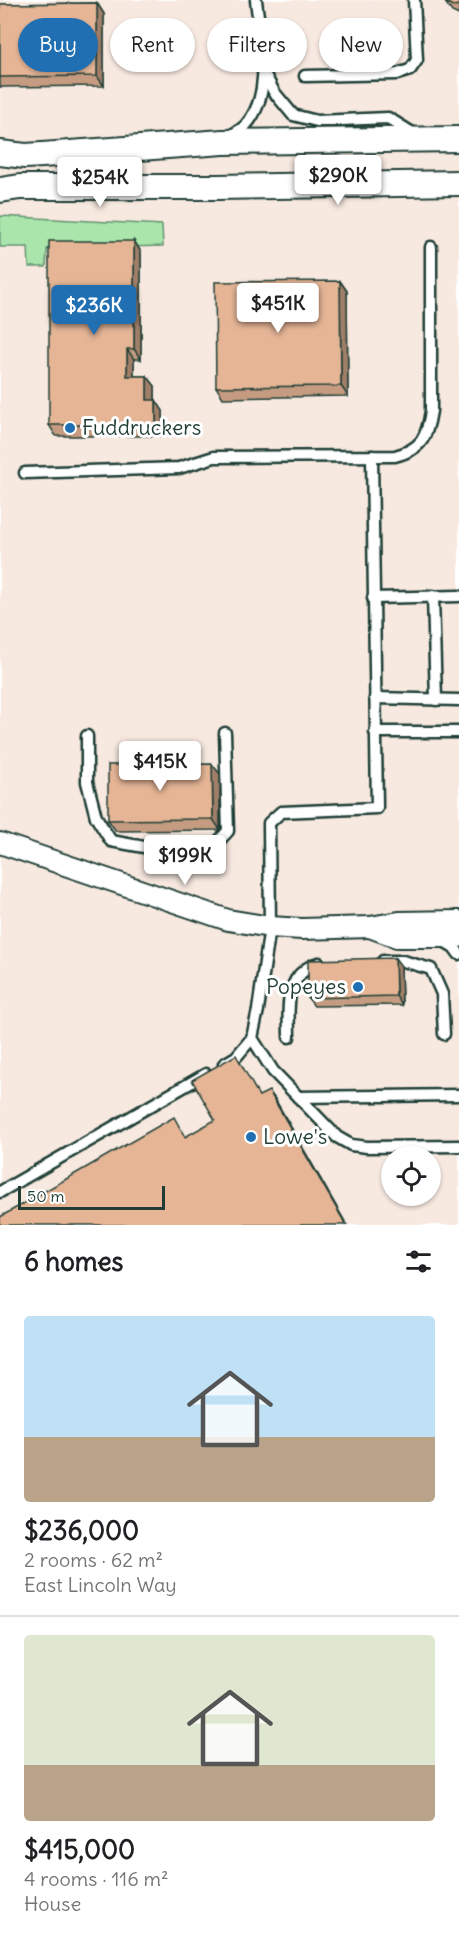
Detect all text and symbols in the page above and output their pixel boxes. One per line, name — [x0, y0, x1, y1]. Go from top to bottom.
chip: Buy — [18, 18, 98, 72]
chip: Rent — [110, 18, 195, 72]
chip: Filters — [207, 18, 307, 72]
chip: New — [319, 18, 403, 72]
pin: $290K — [296, 155, 380, 206]
pin: $254K — [58, 157, 142, 208]
text: $290K — [308, 162, 368, 187]
text: $254K — [71, 164, 129, 189]
pin: $451K — [236, 283, 320, 334]
pin: $236K — [52, 285, 136, 336]
text: $451K — [251, 290, 305, 315]
text: $236K — [65, 292, 123, 317]
place label: Fuddruckers — [82, 414, 201, 441]
marker: Fuddruckers — [63, 421, 77, 435]
pin: $415K — [118, 741, 202, 792]
text: $415K — [133, 748, 187, 773]
pin: $199K — [143, 835, 227, 886]
text: $199K — [158, 842, 212, 867]
place label: Popeyes — [266, 973, 346, 1000]
marker: Popeyes — [351, 980, 365, 994]
place label: Lowe's — [263, 1123, 327, 1150]
marker: Lowe's — [244, 1130, 258, 1144]
map controls — [381, 1146, 441, 1206]
button: locate — [381, 1146, 441, 1206]
scale bar — [18, 1183, 165, 1210]
text: 50 m — [27, 1186, 65, 1206]
text: 6 homes — [24, 1245, 123, 1278]
icon: filters — [402, 1245, 435, 1278]
icon: home — [176, 1355, 284, 1463]
text: $236,000 — [24, 1514, 139, 1547]
text: 2 rooms · 62 m² — [24, 1547, 163, 1572]
text: East Lincoln Way — [24, 1572, 177, 1597]
icon: home — [176, 1674, 284, 1782]
text: $415,000 — [24, 1833, 135, 1866]
text: 4 rooms · 116 m² — [24, 1866, 169, 1891]
text: House — [24, 1891, 81, 1916]

